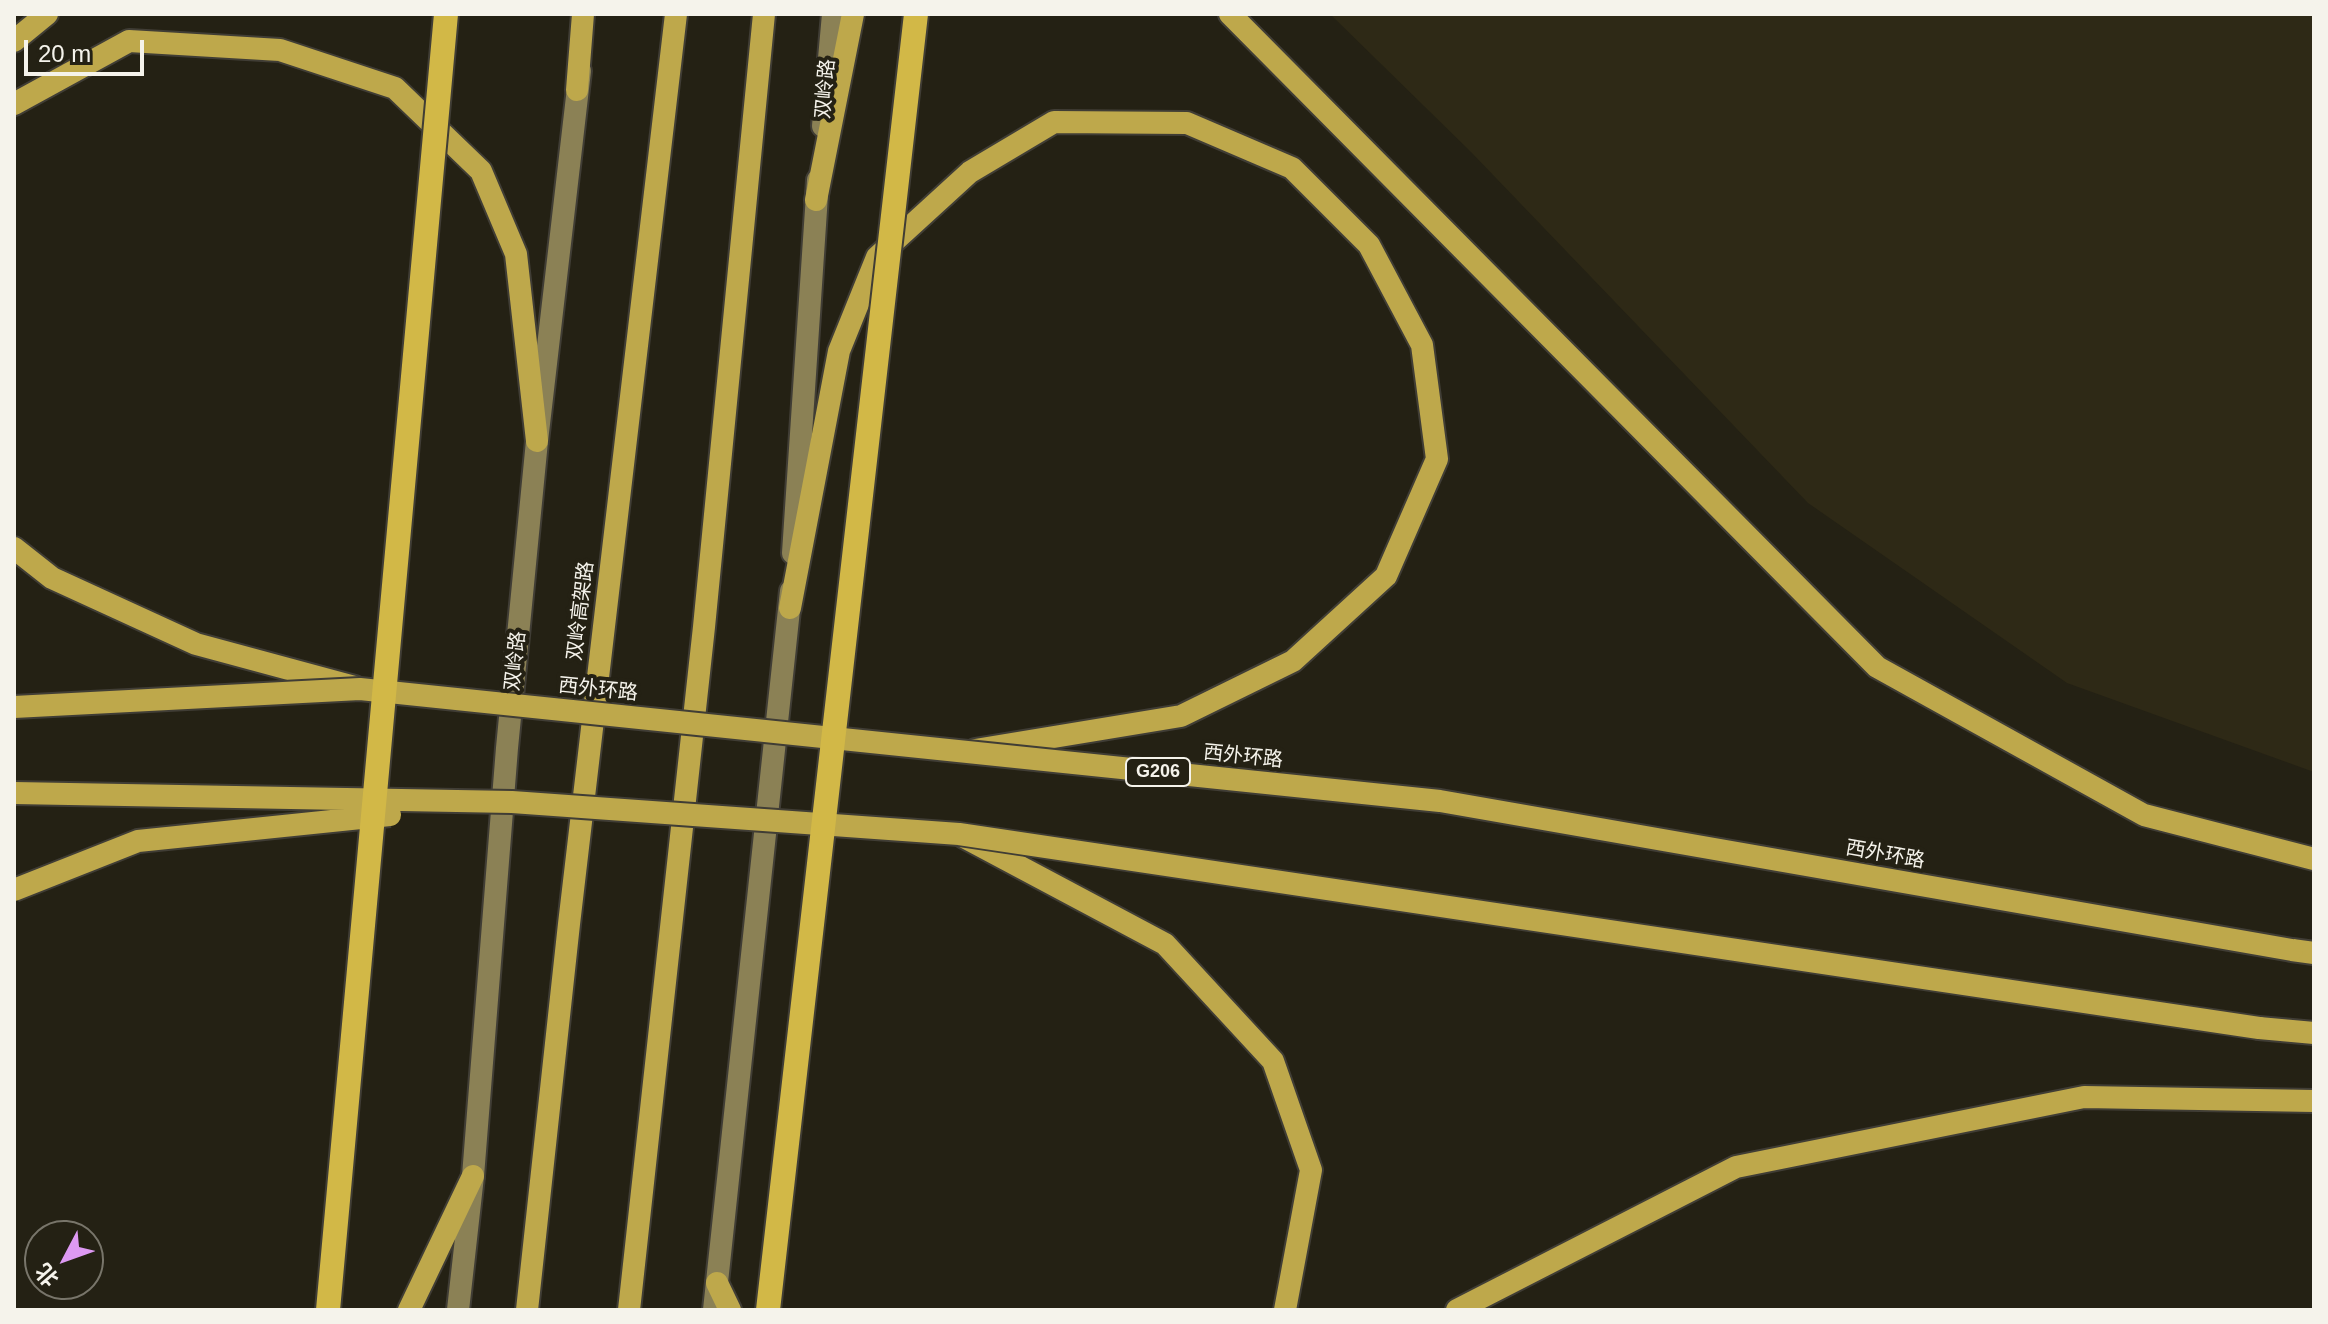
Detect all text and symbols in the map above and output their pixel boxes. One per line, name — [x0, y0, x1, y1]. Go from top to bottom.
scale bar — [28, 24, 148, 74]
text: 20 m — [38, 40, 91, 67]
street label: 双岭路 — [811, 58, 841, 120]
street label: 双岭高架路 — [563, 560, 599, 662]
street label: 双岭路 — [501, 630, 531, 692]
street label: 西外环路 — [557, 674, 639, 706]
street label: 西外环路 — [1202, 741, 1284, 773]
road number: G206 — [1126, 758, 1190, 786]
street label: 西外环路 — [1844, 836, 1926, 874]
north arrow — [24, 1220, 104, 1300]
text: 北 — [30, 1258, 64, 1291]

